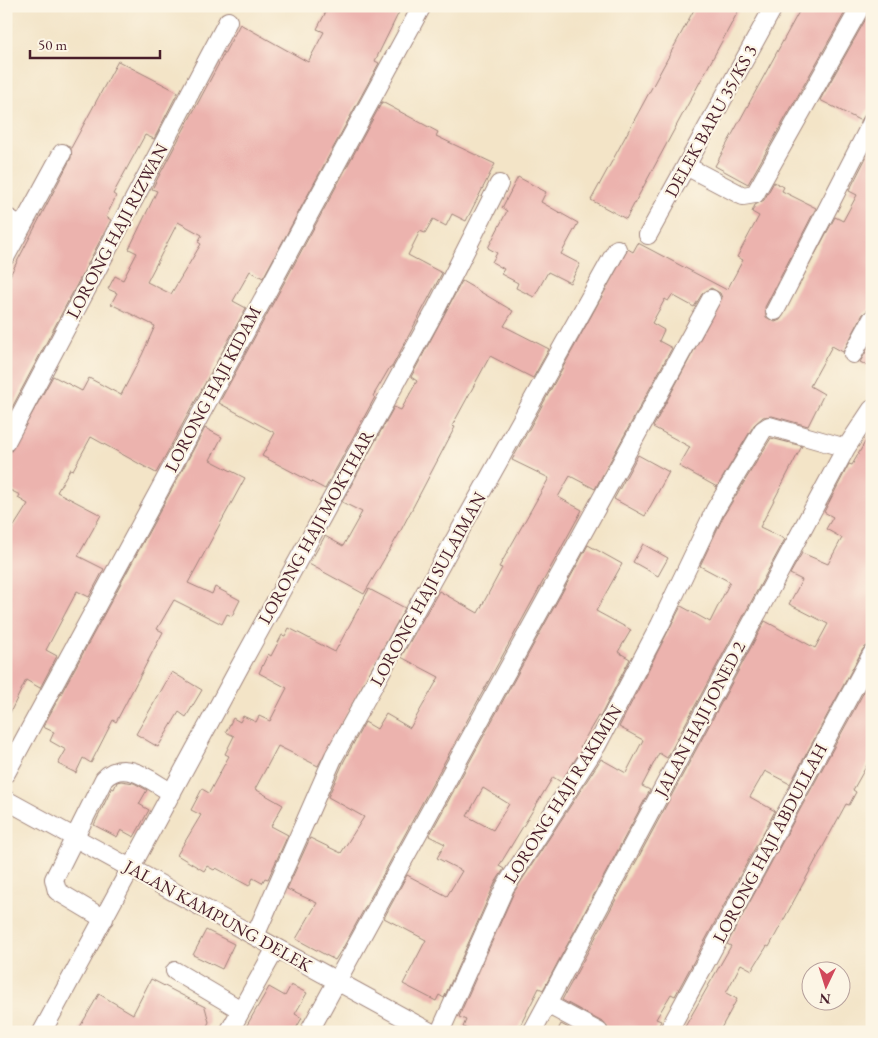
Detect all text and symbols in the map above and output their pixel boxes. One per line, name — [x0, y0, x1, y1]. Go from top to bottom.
scale bar — [30, 28, 160, 60]
text: 50 m — [38, 35, 67, 54]
street label: DELEK BARU 35/KS 3 — [659, 41, 762, 201]
street label: LORONG HAJI RIZWAN — [61, 138, 173, 322]
street label: LORONG HAJI KIDAM — [159, 302, 266, 476]
street label: LORONG HAJI MOKTHAR — [252, 425, 379, 628]
street label: LORONG HAJI SULAIMAN — [365, 487, 491, 690]
street label: JALAN HAJI JONED 2 — [648, 637, 750, 802]
street label: LORONG HAJI RAKIMIN — [498, 700, 627, 887]
street label: LORONG HAJI ABDULLAH — [707, 739, 832, 946]
street label: JALAN KAMPUNG DELEK — [119, 853, 317, 977]
north arrow — [800, 960, 850, 1010]
text: N — [818, 990, 831, 1008]

